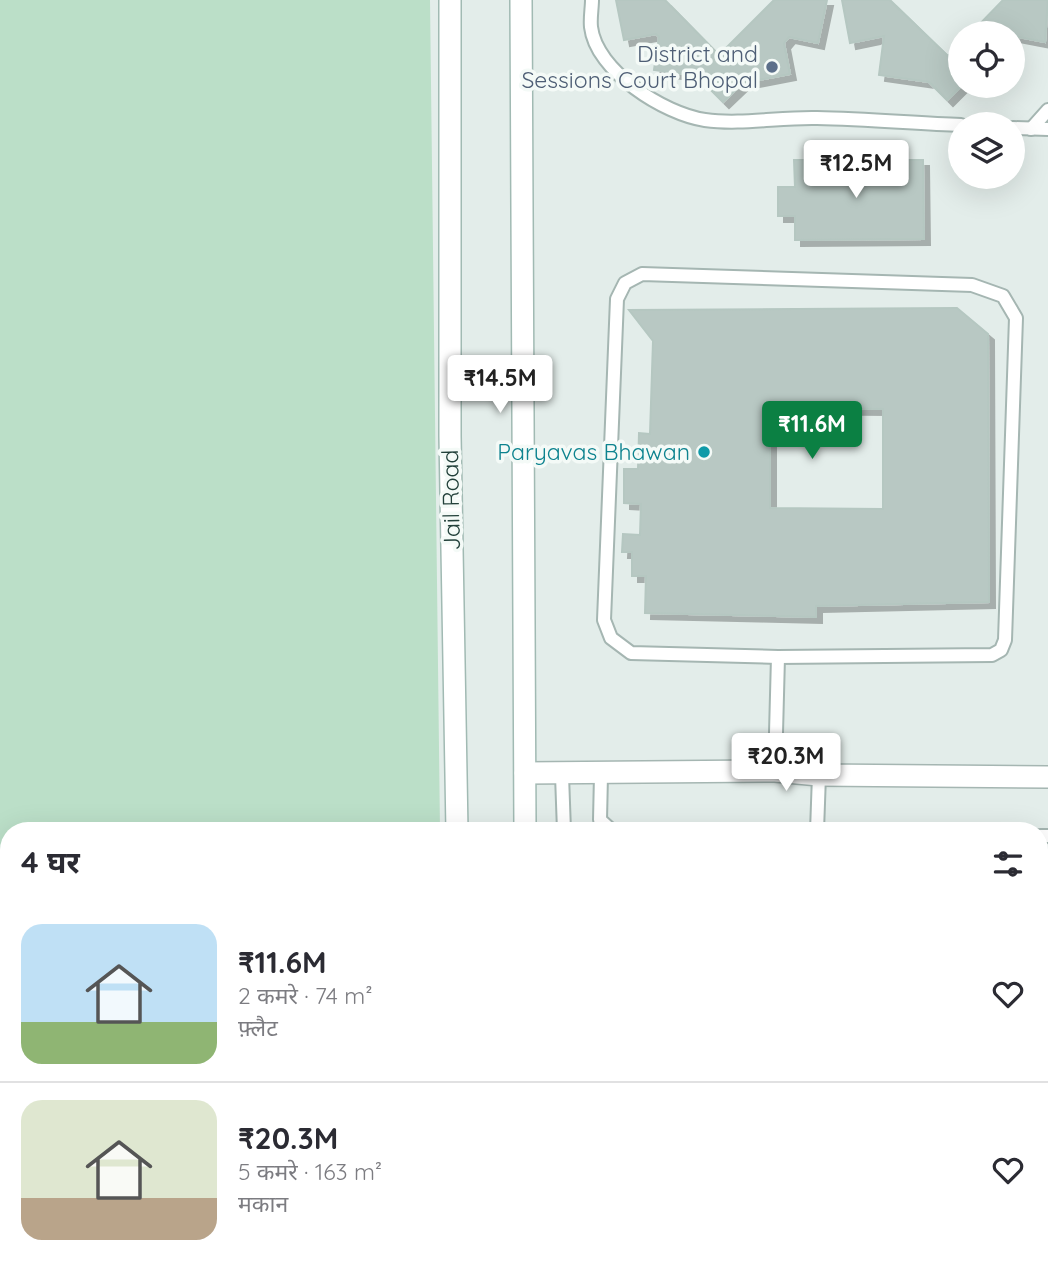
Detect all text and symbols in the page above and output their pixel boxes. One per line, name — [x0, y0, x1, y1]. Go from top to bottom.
map controls — [948, 21, 1025, 189]
button: locate — [948, 21, 1025, 98]
place label: District and Sessions Court Bhopal — [521, 39, 758, 94]
marker: District and Sessions Court Bhopal — [764, 59, 780, 75]
button: layers — [948, 112, 1025, 189]
pin: ₹12.5M — [799, 140, 913, 200]
text: ₹12.5M — [820, 148, 892, 177]
pin: ₹14.5M — [443, 356, 557, 415]
text: ₹14.5M — [463, 363, 537, 392]
pin: ₹11.6M — [755, 402, 869, 461]
text: ₹11.6M — [778, 409, 846, 438]
place label: Paryavas Bhawan — [497, 437, 690, 466]
marker: Paryavas Bhawan — [696, 444, 712, 460]
street label: Jail Road — [435, 449, 466, 551]
pin: ₹20.3M — [729, 734, 843, 793]
text: ₹20.3M — [748, 741, 824, 770]
text: 4 घर — [21, 843, 80, 881]
icon: filters — [989, 845, 1027, 883]
text: ₹11.6M — [238, 943, 327, 981]
icon: home — [77, 952, 161, 1036]
icon: heart — [989, 975, 1027, 1013]
text: 2 कमरे · 74 m² — [238, 981, 372, 1010]
text: फ़्लैट — [238, 1013, 278, 1042]
text: ₹20.3M — [238, 1119, 338, 1157]
icon: home — [77, 1128, 161, 1212]
icon: heart — [989, 1151, 1027, 1189]
text: 5 कमरे · 163 m² — [238, 1157, 382, 1186]
text: मकान — [238, 1189, 288, 1218]

